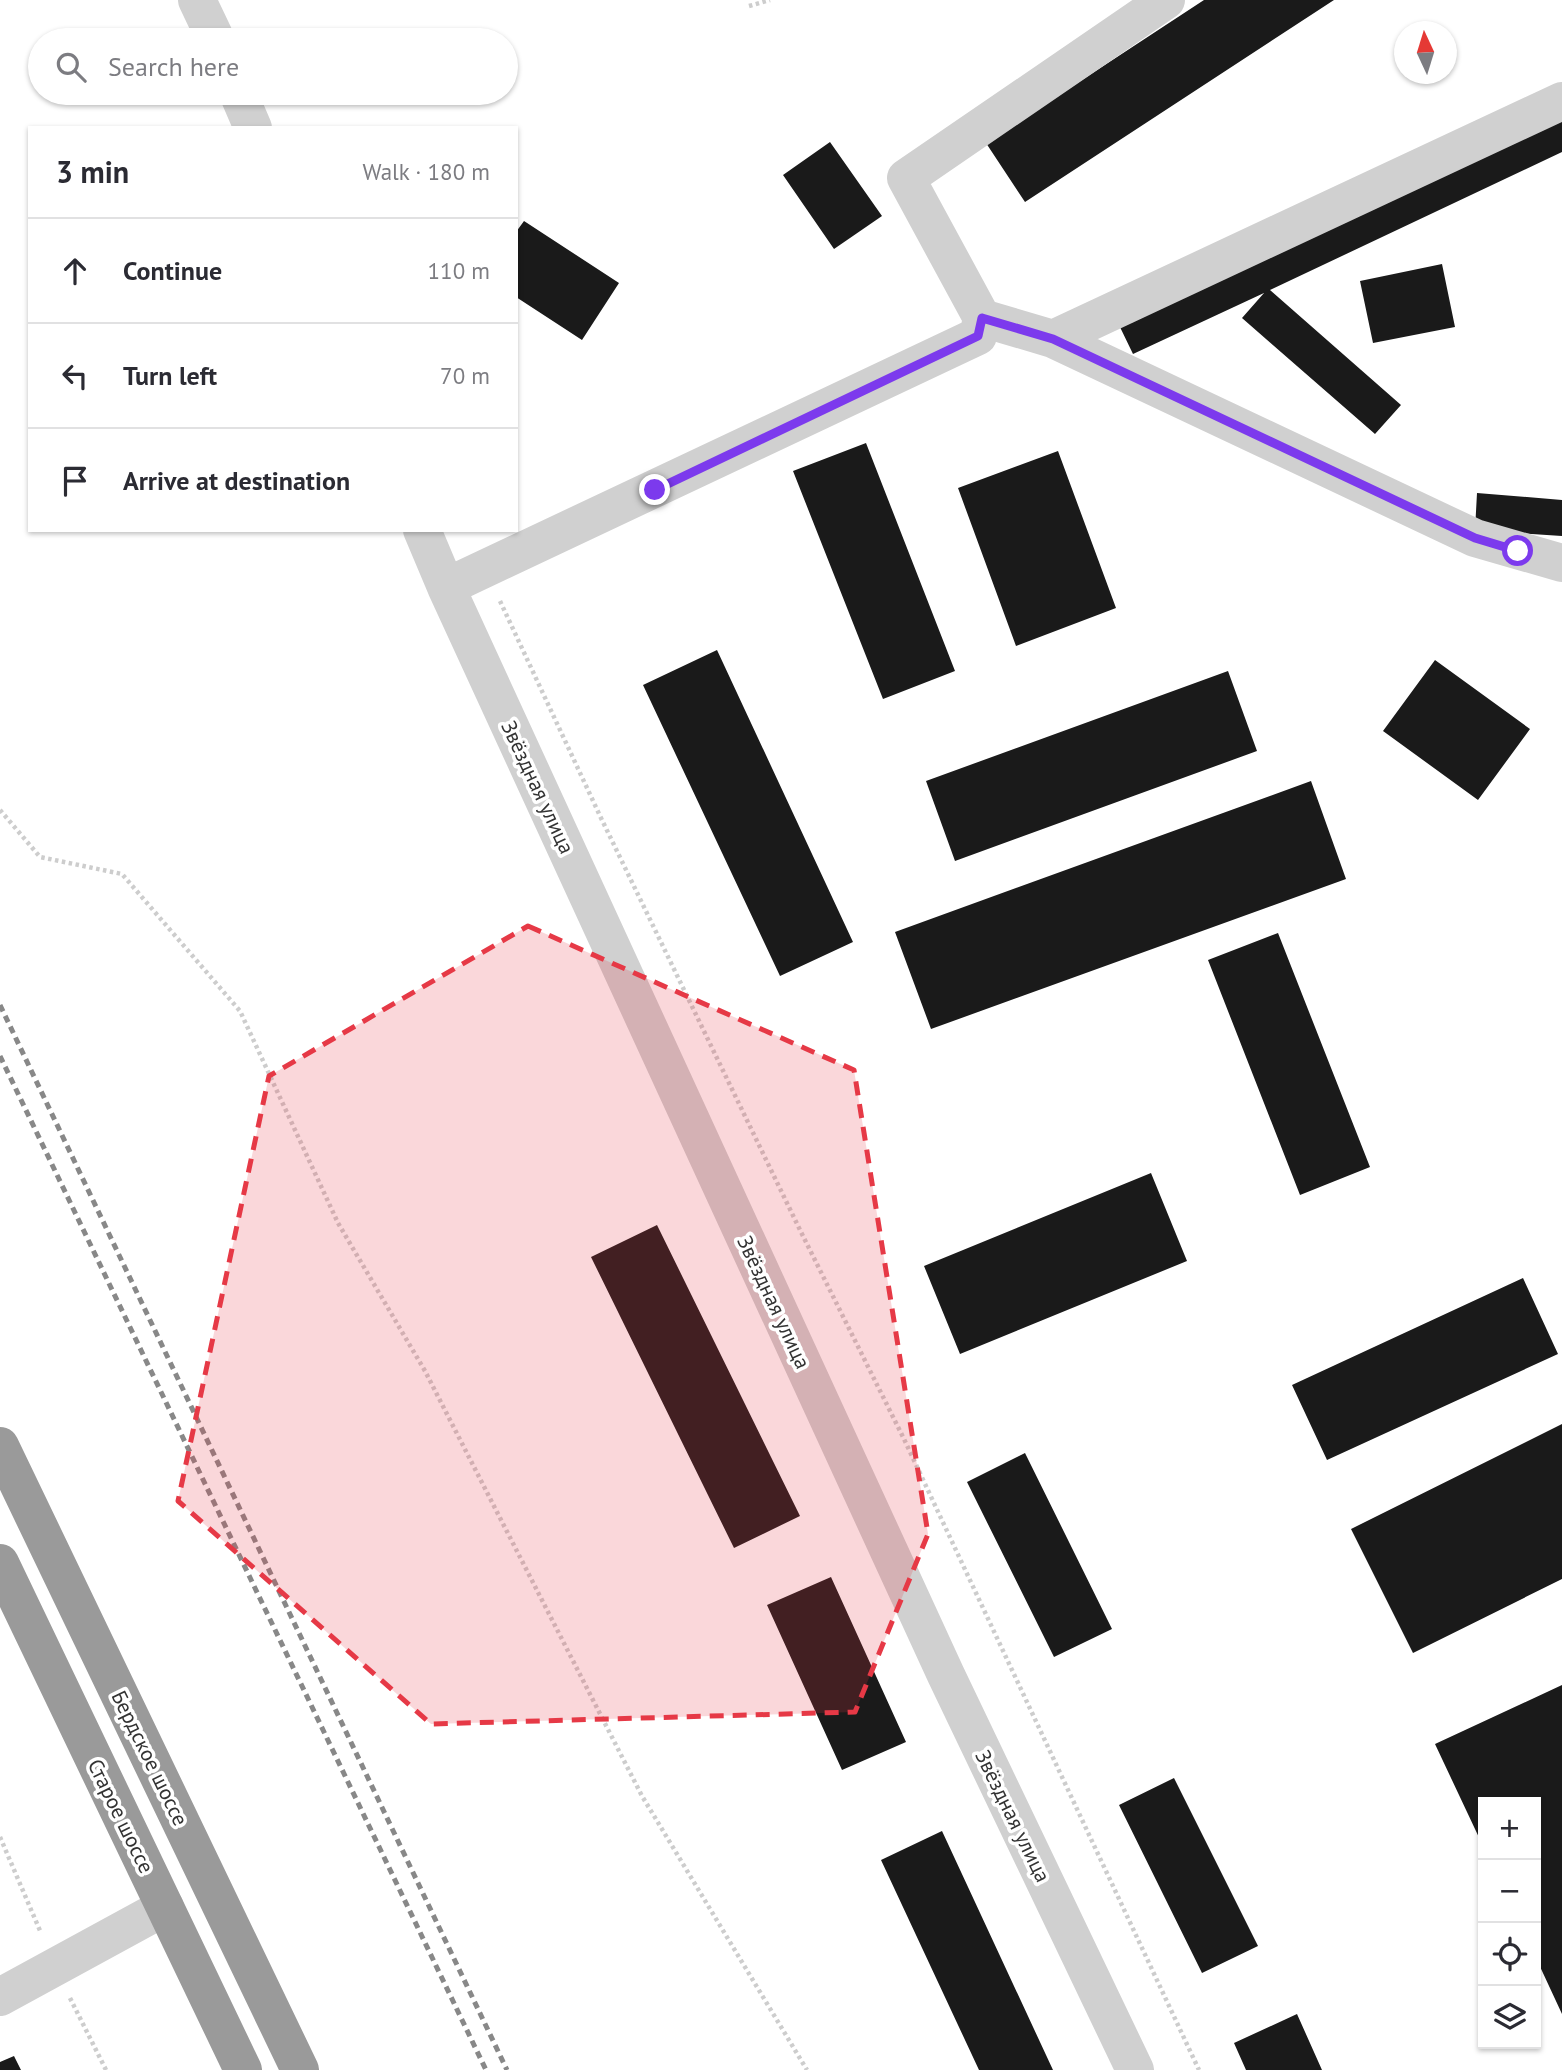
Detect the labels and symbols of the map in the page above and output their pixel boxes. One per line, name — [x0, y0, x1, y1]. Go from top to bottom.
north arrow — [1394, 21, 1457, 84]
route end — [639, 474, 670, 505]
route start — [1502, 535, 1533, 566]
street label: Звёздная улица — [495, 716, 581, 858]
street label: Звёздная улица — [731, 1231, 817, 1373]
street label: Бердское шоссе — [106, 1686, 194, 1830]
street label: Звёздная улица — [969, 1745, 1057, 1887]
street label: Старое шоссе — [82, 1754, 160, 1878]

